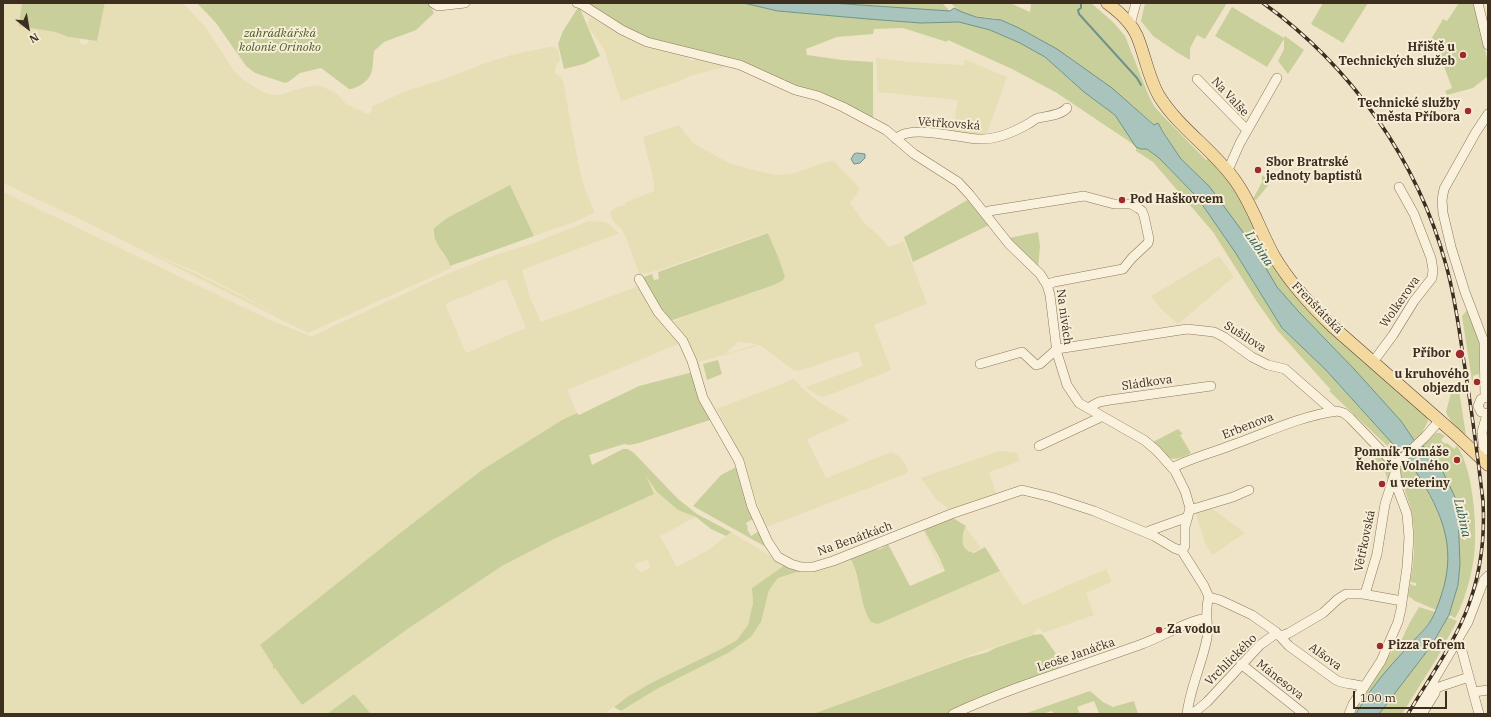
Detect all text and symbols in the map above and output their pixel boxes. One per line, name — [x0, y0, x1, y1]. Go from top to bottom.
north arrow — [8, 8, 48, 48]
park label: zahrádkářská kolonie Orinoko — [239, 27, 321, 55]
text: N — [27, 30, 42, 47]
place label: Hřiště u Technických služeb — [1338, 41, 1455, 69]
marker: Hřiště u Technických služeb — [1458, 50, 1468, 60]
street label: Na Valše — [1208, 74, 1252, 120]
place label: Technické služby města Příbora — [1358, 97, 1460, 125]
marker: Technické služby města Příbora — [1463, 106, 1473, 116]
street label: Větřkovská — [917, 115, 981, 133]
place label: Sbor Bratrské jednoty baptistů — [1266, 156, 1362, 184]
marker: Sbor Bratrské jednoty baptistů — [1253, 165, 1263, 175]
place label: Pod Haškovcem — [1130, 193, 1223, 207]
marker: Pod Haškovcem — [1117, 195, 1127, 205]
water label: Lubina — [1242, 228, 1276, 270]
street label: Wolkerova — [1377, 274, 1423, 330]
street label: Frenštátská — [1289, 279, 1345, 337]
street label: Na nivách — [1053, 288, 1075, 346]
street label: Sušilova — [1221, 318, 1269, 356]
place label: Příbor — [1413, 347, 1451, 361]
marker: Příbor — [1454, 348, 1466, 360]
place label: u kruhového objezdu — [1394, 368, 1469, 396]
street label: Sládkova — [1121, 372, 1173, 394]
marker: u kruhového objezdu — [1472, 377, 1482, 387]
street label: Erbenova — [1220, 410, 1276, 442]
place label: Pomník Tomáše Řehoře Volného — [1354, 446, 1449, 474]
marker: Pomník Tomáše Řehoře Volného — [1452, 455, 1462, 465]
place label: u veteriny — [1390, 477, 1450, 491]
marker: u veteriny — [1377, 479, 1387, 489]
water label: Lubina — [1450, 497, 1474, 539]
street label: Větřkovská — [1351, 509, 1379, 573]
street label: Na Benátkách — [816, 519, 894, 559]
place label: Za vodou — [1167, 623, 1221, 637]
marker: Za vodou — [1154, 625, 1164, 635]
street label: Vrchlického — [1202, 631, 1260, 689]
street label: Leoše Janáčka — [1035, 635, 1117, 675]
place label: Pizza Fofrem — [1388, 639, 1465, 653]
street label: Alšova — [1306, 640, 1344, 674]
marker: Pizza Fofrem — [1375, 641, 1385, 651]
street label: Mánesova — [1253, 657, 1307, 703]
scale bar — [1355, 683, 1449, 709]
text: 100 m — [1360, 690, 1396, 705]

